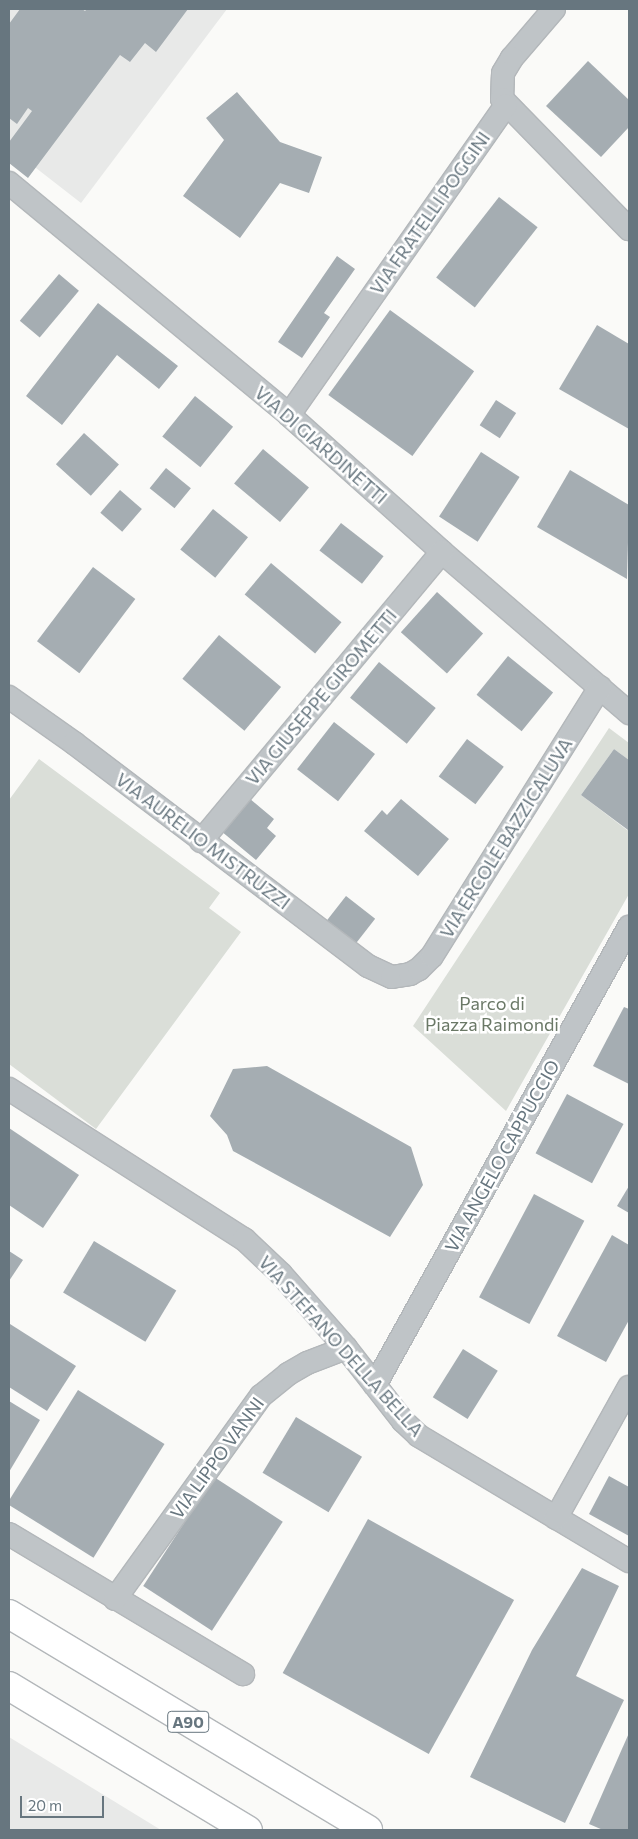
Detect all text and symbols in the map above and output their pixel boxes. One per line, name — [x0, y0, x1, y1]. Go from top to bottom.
street label: VIA FRATELLI POGGINI — [366, 127, 494, 299]
street label: VIA DI GIARDINETTI — [250, 382, 392, 508]
street label: VIA GIUSEPPE GIROMETTI — [241, 605, 401, 789]
street label: VIA ERCOLE BAZZICALUVA — [435, 734, 577, 942]
street label: VIA AURELIO MISTRUZZI — [112, 768, 294, 914]
park label: Parco di Piazza Raimondi — [425, 993, 559, 1036]
street label: VIA ANGELO CAPPUCCIO — [440, 1056, 564, 1256]
street label: VIA STEFANO DELLA BELLA — [254, 1251, 428, 1441]
street label: VIA LIPPO VANNI — [166, 1393, 268, 1523]
road number: A90 — [167, 1708, 209, 1735]
scale bar — [22, 1786, 106, 1818]
text: 20 m — [28, 1796, 62, 1814]

